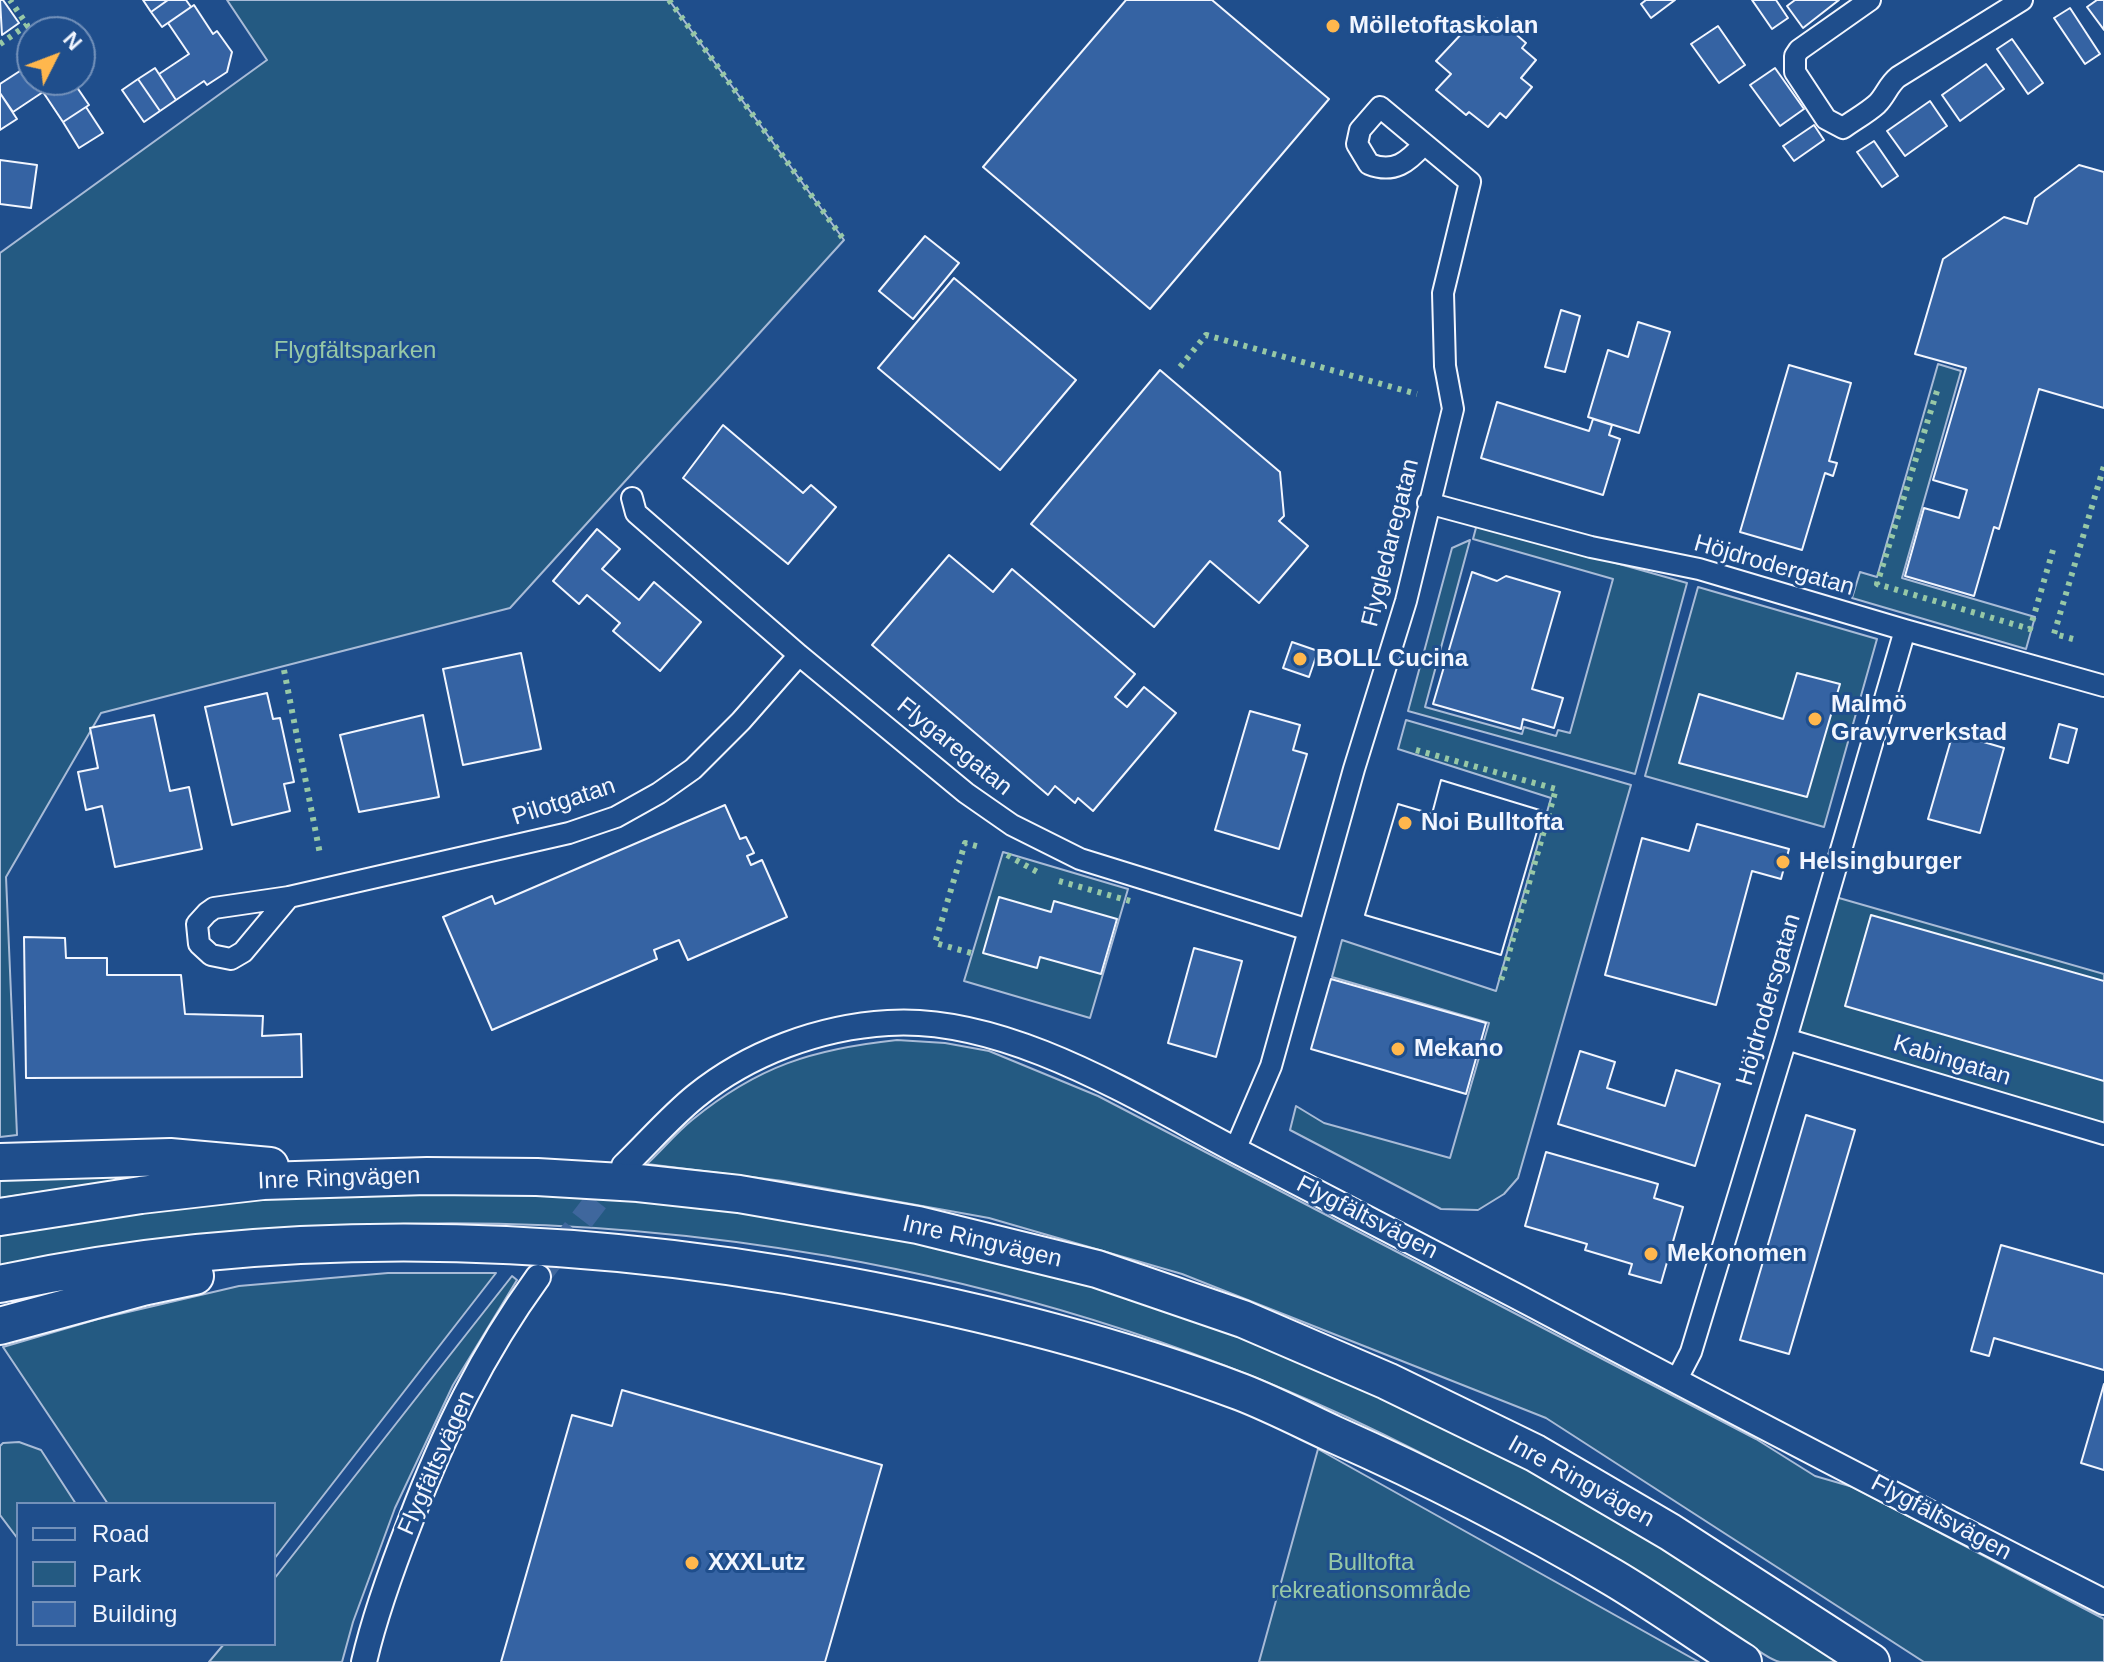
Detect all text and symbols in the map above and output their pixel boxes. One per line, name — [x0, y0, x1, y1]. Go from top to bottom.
place label: Mölletoftaskolan — [1349, 12, 1538, 40]
north arrow — [16, 16, 96, 96]
marker: Mölletoftaskolan — [1324, 17, 1342, 35]
text: N — [58, 27, 87, 55]
park label: Flygfältsparken — [274, 337, 436, 365]
street label: Flygledaregatan — [1356, 456, 1426, 630]
street label: Höjdrodergatan — [1691, 529, 1857, 603]
place label: BOLL Cucina — [1316, 645, 1468, 673]
marker: BOLL Cucina — [1291, 650, 1309, 668]
place label: Malmö Gravyrverkstad — [1831, 691, 2007, 747]
street label: Flygaregatan — [891, 692, 1017, 802]
marker: Malmö Gravyrverkstad — [1806, 710, 1824, 728]
street label: Pilotgatan — [509, 772, 619, 832]
place label: Noi Bulltofta — [1421, 809, 1564, 837]
marker: Noi Bulltofta — [1396, 814, 1414, 832]
place label: Helsingburger — [1799, 848, 1962, 876]
marker: Helsingburger — [1774, 853, 1792, 871]
street label: Höjdrodersgatan — [1731, 911, 1807, 1089]
street label: Kabingatan — [1890, 1029, 2014, 1093]
place label: Mekano — [1414, 1035, 1503, 1063]
marker: Mekano — [1389, 1040, 1407, 1058]
street label: Inre Ringvägen — [257, 1162, 421, 1196]
street label: Flygfältsvägen — [1292, 1170, 1442, 1266]
street label: Inre Ringvägen — [899, 1210, 1065, 1274]
place label: Mekonomen — [1667, 1240, 1807, 1268]
marker: Mekonomen — [1642, 1245, 1660, 1263]
street label: Flygfältsvägen — [392, 1386, 482, 1540]
street label: Inre Ringvägen — [1503, 1430, 1659, 1534]
street label: Flygfältsvägen — [1866, 1469, 2016, 1567]
legend — [16, 1502, 276, 1646]
text: Road — [92, 1520, 149, 1547]
place label: XXXLutz — [708, 1549, 805, 1577]
park label: Bulltofta rekreationsområde — [1271, 1549, 1471, 1605]
marker: XXXLutz — [683, 1554, 701, 1572]
text: Park — [92, 1560, 141, 1587]
text: Building — [92, 1600, 177, 1627]

